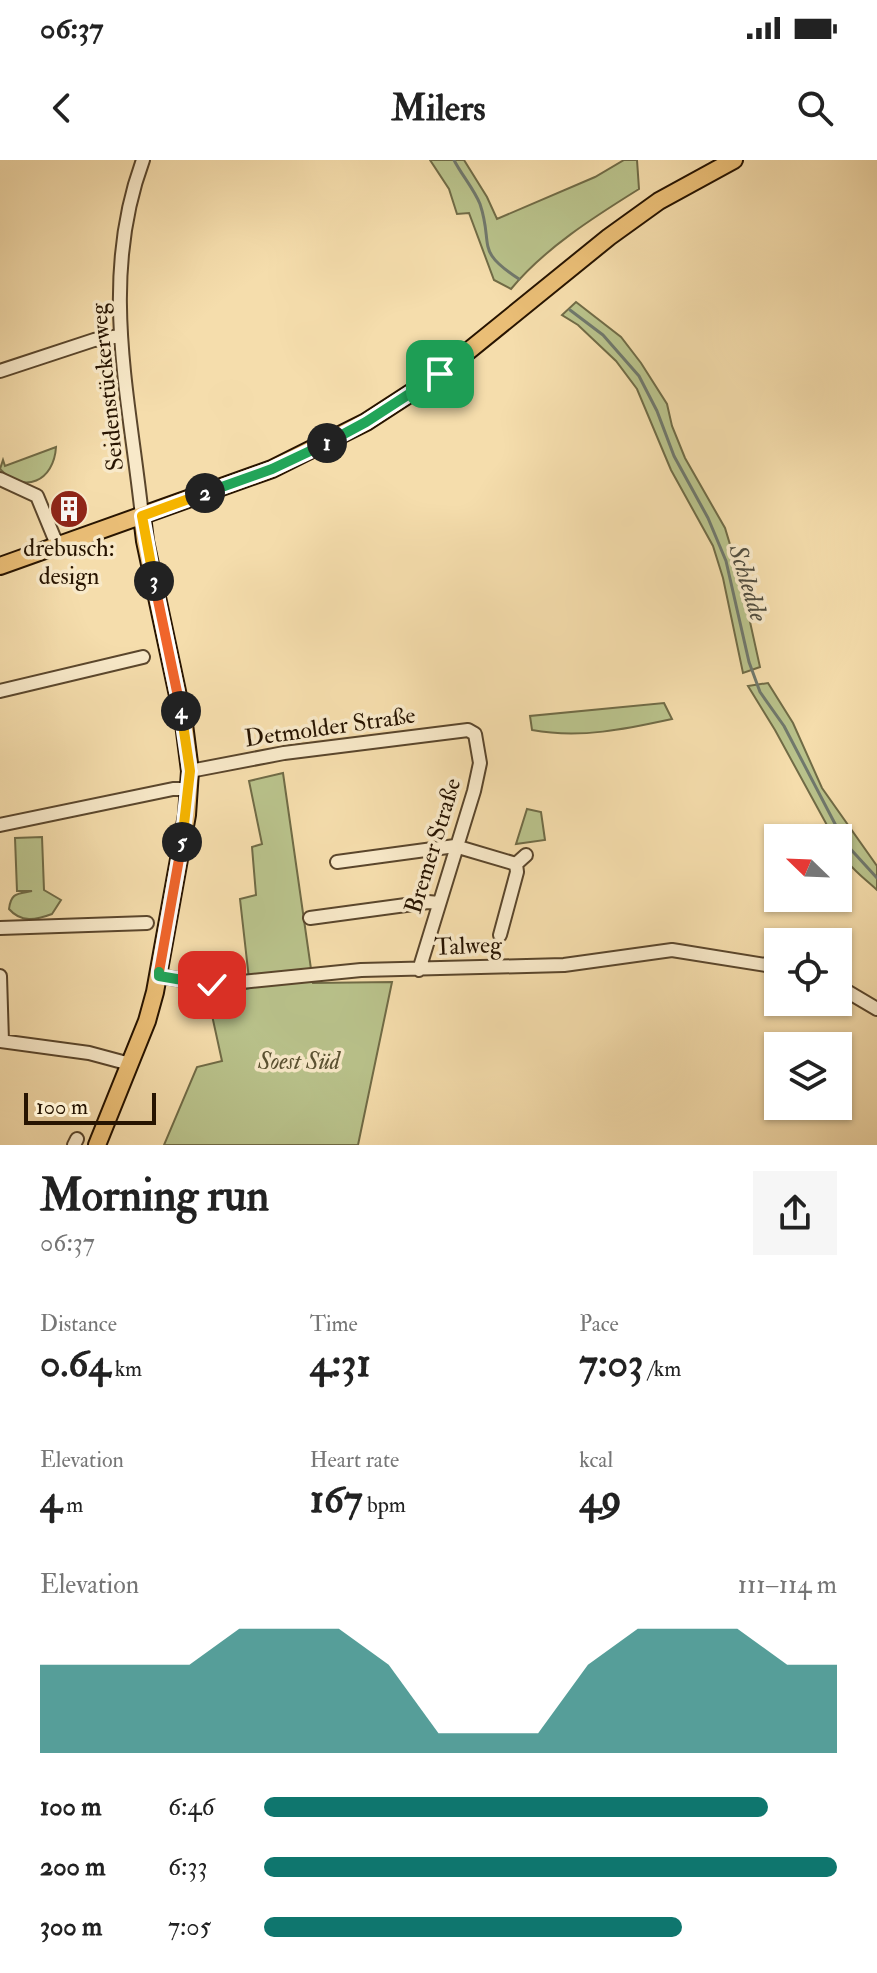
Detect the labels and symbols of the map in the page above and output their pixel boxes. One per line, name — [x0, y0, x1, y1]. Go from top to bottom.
street label: Seidenstückerweg — [83, 300, 131, 472]
pin — [406, 340, 474, 408]
pin: 1 — [307, 423, 347, 463]
pin: 2 — [185, 473, 225, 513]
building icon: drebusch: design — [48, 488, 90, 530]
place label: drebusch: design — [23, 533, 115, 592]
water label: Schledde — [721, 540, 775, 626]
pin: 3 — [134, 561, 174, 601]
pin: 4 — [161, 691, 201, 731]
street label: Detmolder Straße — [243, 700, 417, 754]
street label: Bremer Straße — [398, 775, 468, 917]
pin: 5 — [162, 822, 202, 862]
north arrow — [764, 824, 852, 912]
street label: Talweg — [434, 929, 503, 963]
pin — [178, 951, 246, 1019]
park label: Soest Süd — [257, 1046, 342, 1077]
scale bar — [24, 1089, 156, 1125]

